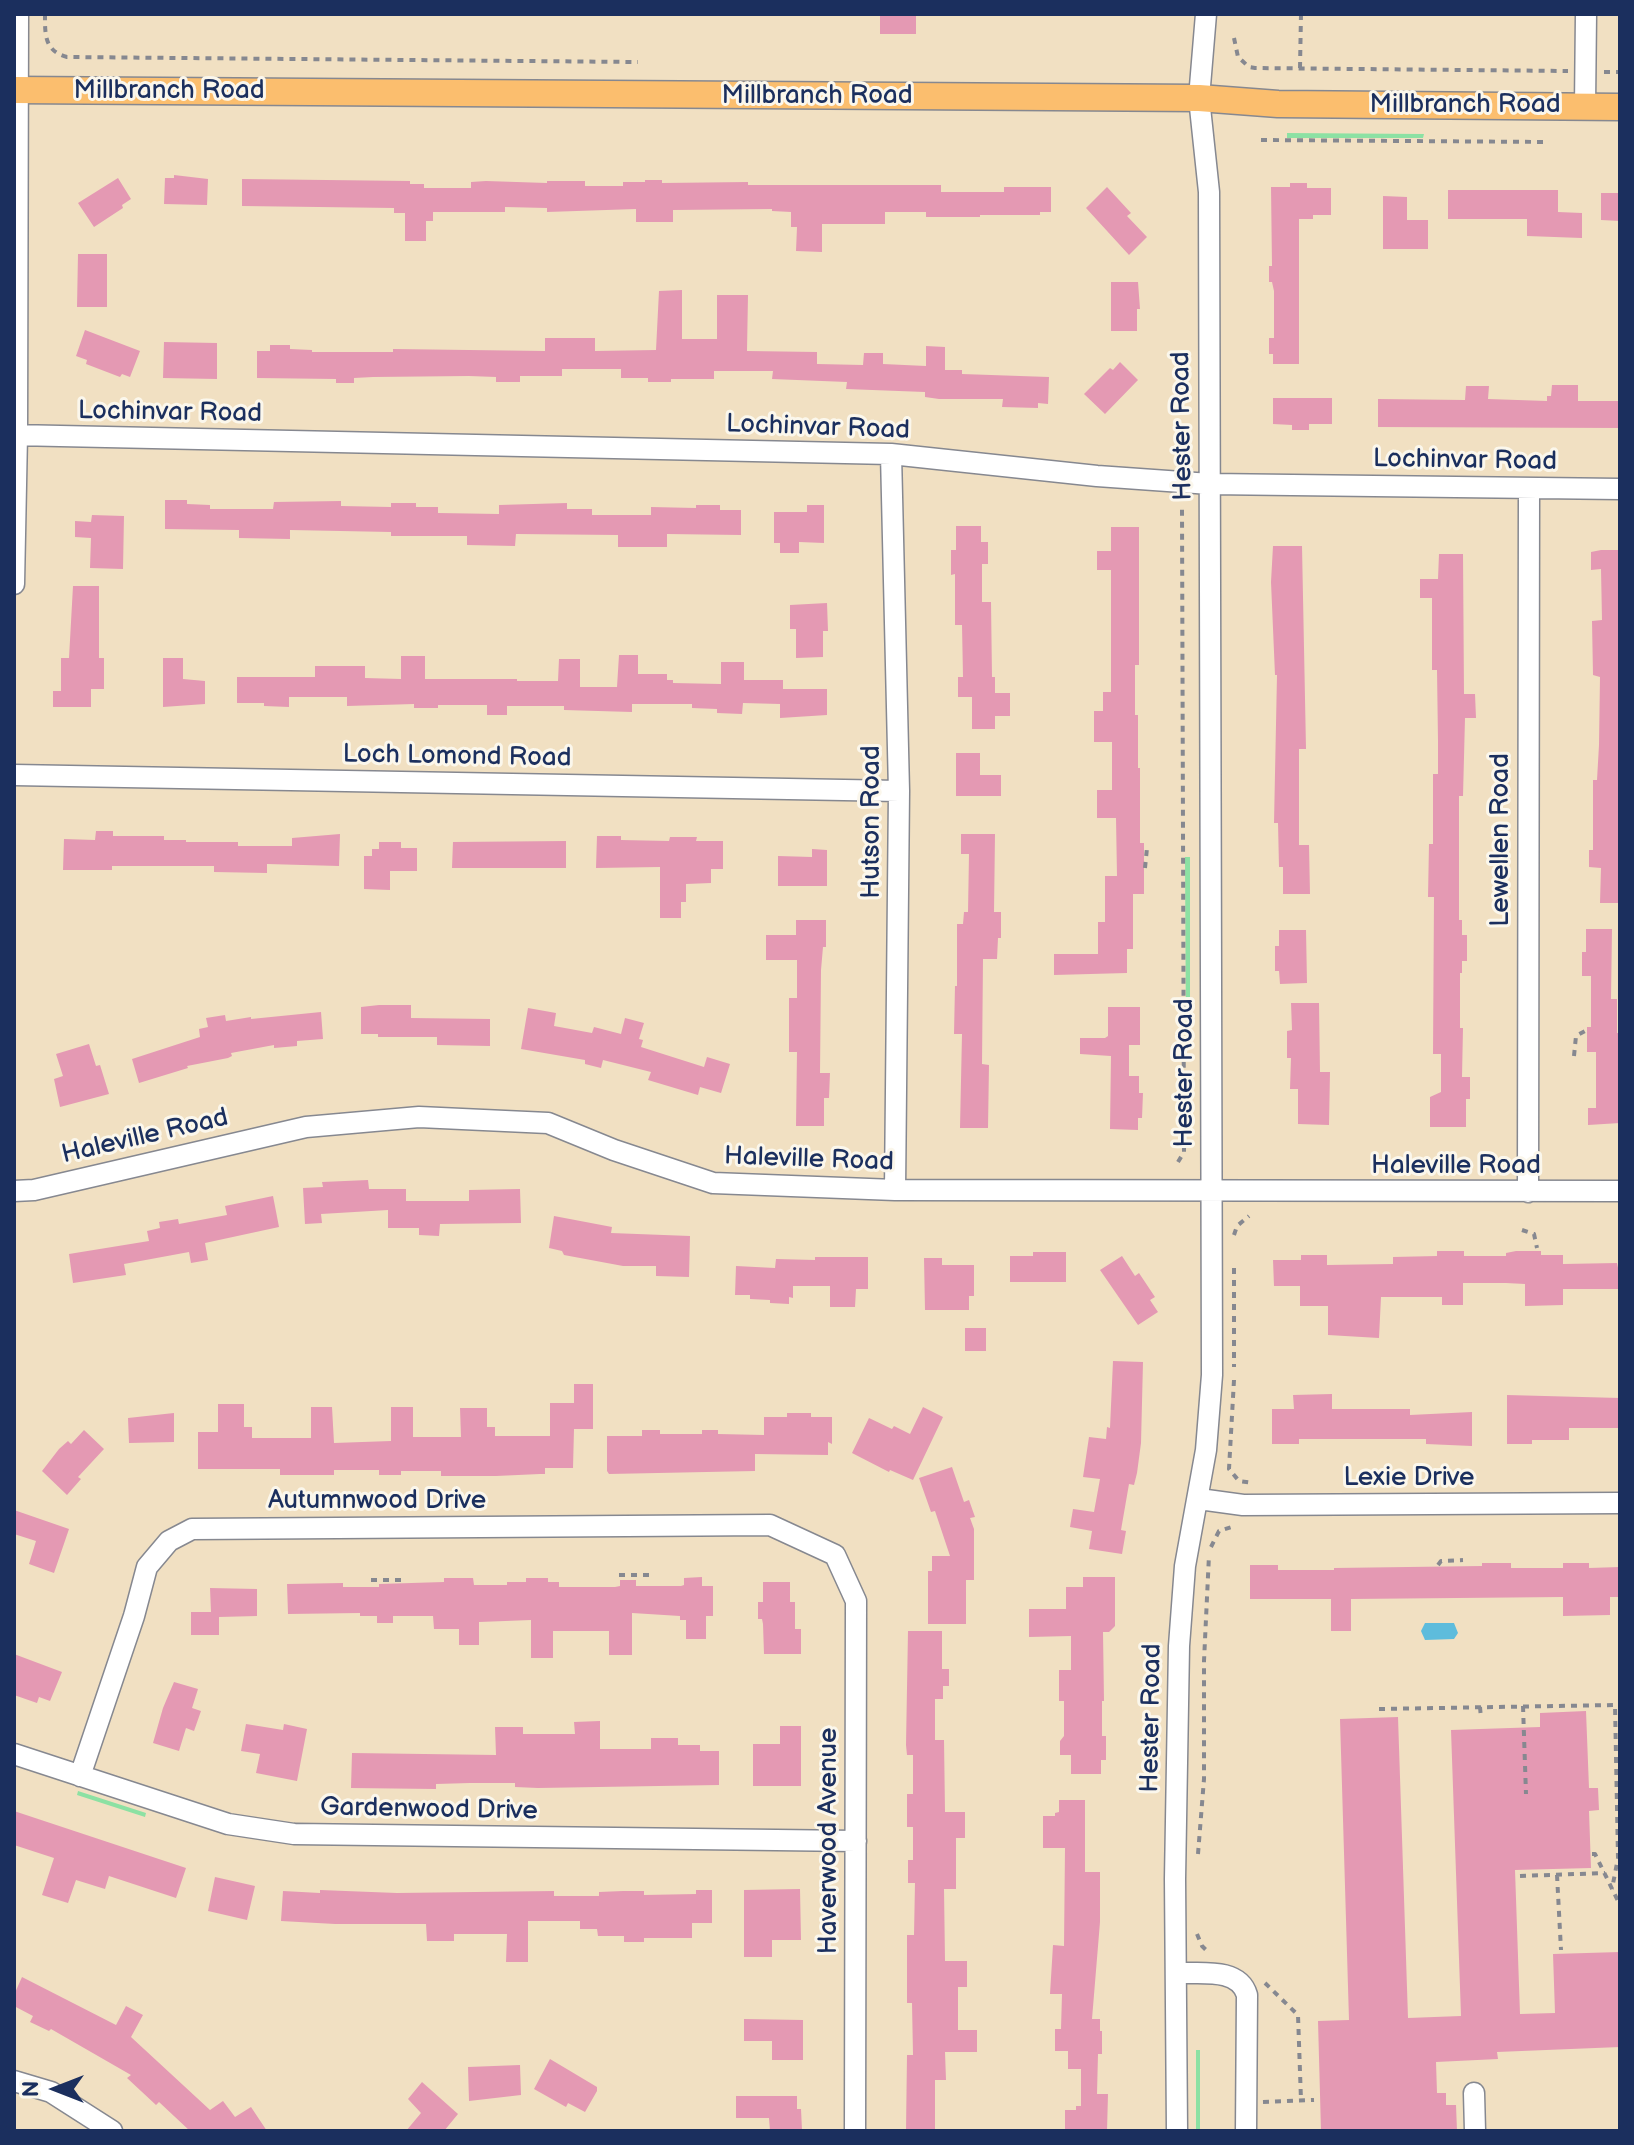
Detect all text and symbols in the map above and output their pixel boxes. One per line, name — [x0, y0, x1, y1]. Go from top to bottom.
street label: Millbranch Road — [73, 75, 265, 107]
street label: Millbranch Road — [721, 80, 913, 112]
street label: Millbranch Road — [1369, 89, 1561, 121]
street label: Hester Road — [1166, 351, 1200, 501]
street label: Lochinvar Road — [78, 396, 262, 430]
street label: Lochinvar Road — [725, 409, 911, 447]
street label: Lochinvar Road — [1373, 444, 1557, 478]
street label: Loch Lomond Road — [342, 739, 572, 775]
street label: Hutson Road — [856, 745, 888, 899]
street label: Lewellen Road — [1485, 753, 1517, 927]
street label: Hester Road — [1169, 998, 1201, 1148]
street label: Haleville Road — [59, 1103, 231, 1171]
street label: Haleville Road — [724, 1141, 894, 1179]
street label: Haleville Road — [1371, 1150, 1541, 1182]
street label: Lexie Drive — [1343, 1462, 1475, 1494]
street label: Autumnwood Drive — [268, 1485, 486, 1517]
street label: Hester Road — [1135, 1643, 1169, 1793]
street label: Haverwood Avenue — [813, 1728, 845, 1954]
street label: Gardenwood Drive — [320, 1793, 538, 1827]
north arrow — [16, 2049, 96, 2129]
text: N — [18, 2081, 45, 2097]

